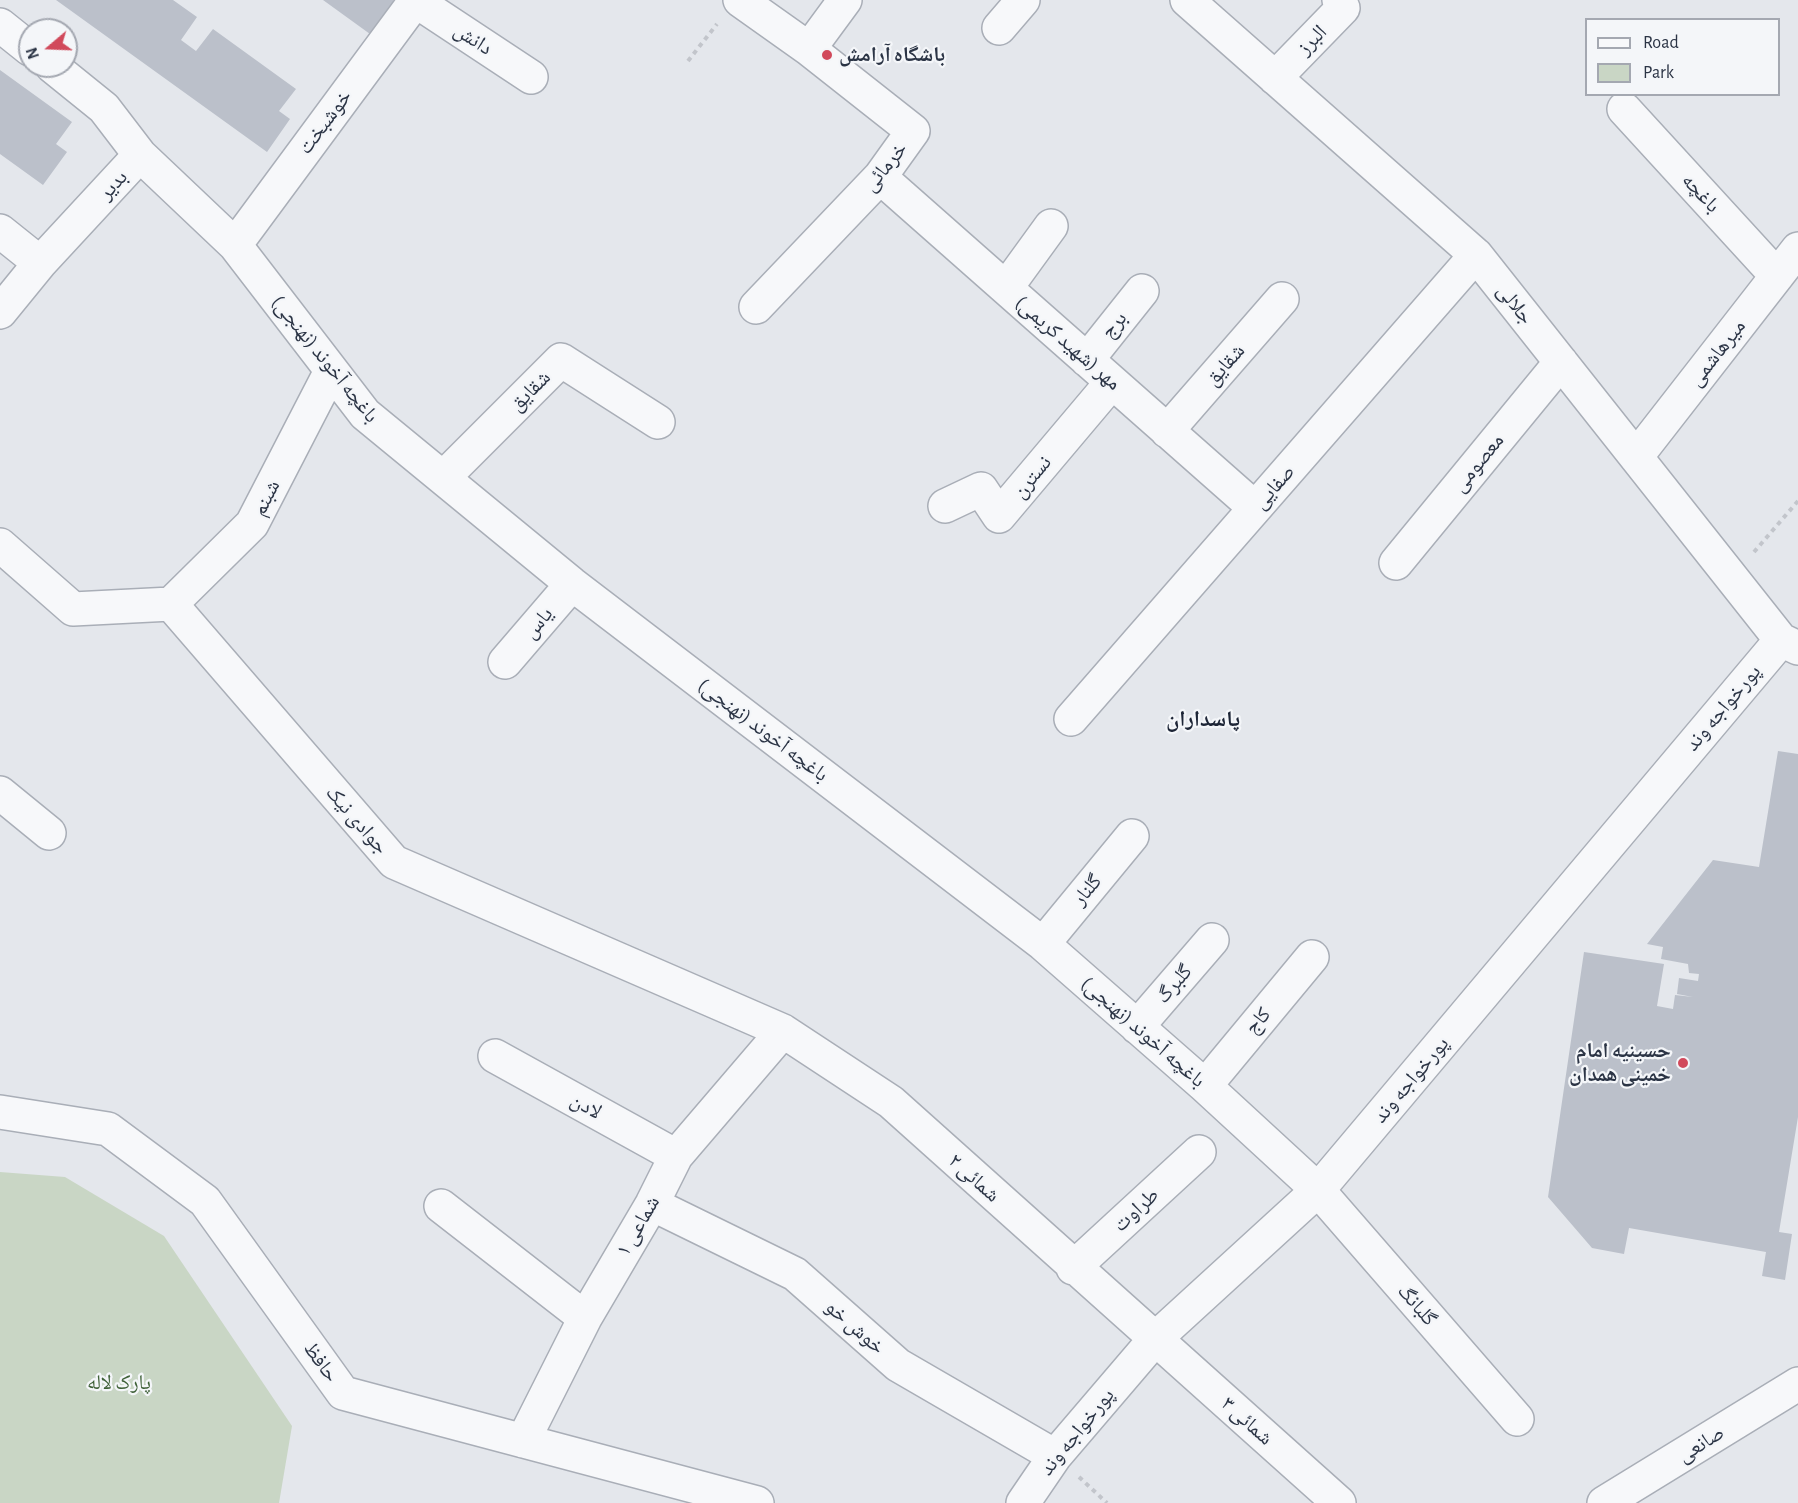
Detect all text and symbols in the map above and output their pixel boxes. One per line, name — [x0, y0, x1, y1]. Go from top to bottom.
street label: دانش — [449, 17, 497, 61]
north arrow — [18, 18, 78, 78]
legend — [1585, 18, 1780, 96]
street label: البرز — [1292, 20, 1332, 60]
text: Road — [1643, 34, 1679, 52]
place label: باشگاه آرامش — [839, 42, 945, 68]
text: N — [23, 45, 42, 61]
marker: باشگاه آرامش — [820, 48, 834, 62]
text: Park — [1643, 64, 1674, 82]
street label: خوشبخت — [293, 85, 357, 159]
street label: خرمائی — [857, 137, 913, 197]
street label: بدیر — [93, 165, 133, 205]
street label: باغچه — [1676, 168, 1726, 218]
street label: جلالی — [1491, 278, 1539, 330]
street label: باغچه آخوند (نهنجی) — [266, 290, 384, 428]
street label: مهر (شهید کریمی) — [1010, 290, 1126, 396]
street label: برج — [1096, 306, 1132, 344]
street label: میرهاشمی — [1683, 314, 1751, 392]
street label: شقایق — [1200, 339, 1250, 391]
street label: شقایق — [504, 365, 556, 417]
street label: معصومی — [1447, 428, 1509, 498]
street label: نسترن — [1007, 450, 1057, 504]
street label: صفایی — [1248, 459, 1300, 515]
street label: شبنم — [246, 476, 286, 520]
street label: یاس — [517, 602, 559, 644]
street label: پورخواجه وند — [1680, 660, 1766, 756]
street label: باغچه آخوند (نهنجی) — [693, 673, 833, 787]
district label: پاسداران — [1166, 706, 1240, 732]
street label: جوادی نیک — [320, 780, 394, 860]
street label: گلنار — [1067, 869, 1107, 911]
street label: گلبرگ — [1150, 959, 1198, 1009]
street label: باغچه آخوند (نهنجی) — [1076, 971, 1210, 1093]
street label: کاج — [1240, 1002, 1276, 1040]
street label: پورخواجه وند — [1368, 1032, 1454, 1128]
place label: حسینیه امام خمینی همدان — [1569, 1038, 1671, 1088]
marker: حسینیه امام خمینی همدان — [1676, 1056, 1690, 1070]
street label: لادن — [566, 1087, 606, 1125]
street label: شمائی ۲ — [943, 1148, 1005, 1208]
street label: طراوت — [1108, 1183, 1164, 1237]
street label: شماعی ۱ — [611, 1191, 665, 1261]
street label: گلبانگ — [1392, 1279, 1442, 1331]
street label: خوش خو — [820, 1294, 890, 1360]
street label: حافظ — [298, 1337, 344, 1387]
park label: پارک لاله — [87, 1370, 151, 1396]
street label: پورخواجه وند — [1034, 1383, 1120, 1481]
street label: شمائی ۳ — [1216, 1391, 1278, 1451]
street label: صانعی — [1673, 1420, 1729, 1468]

